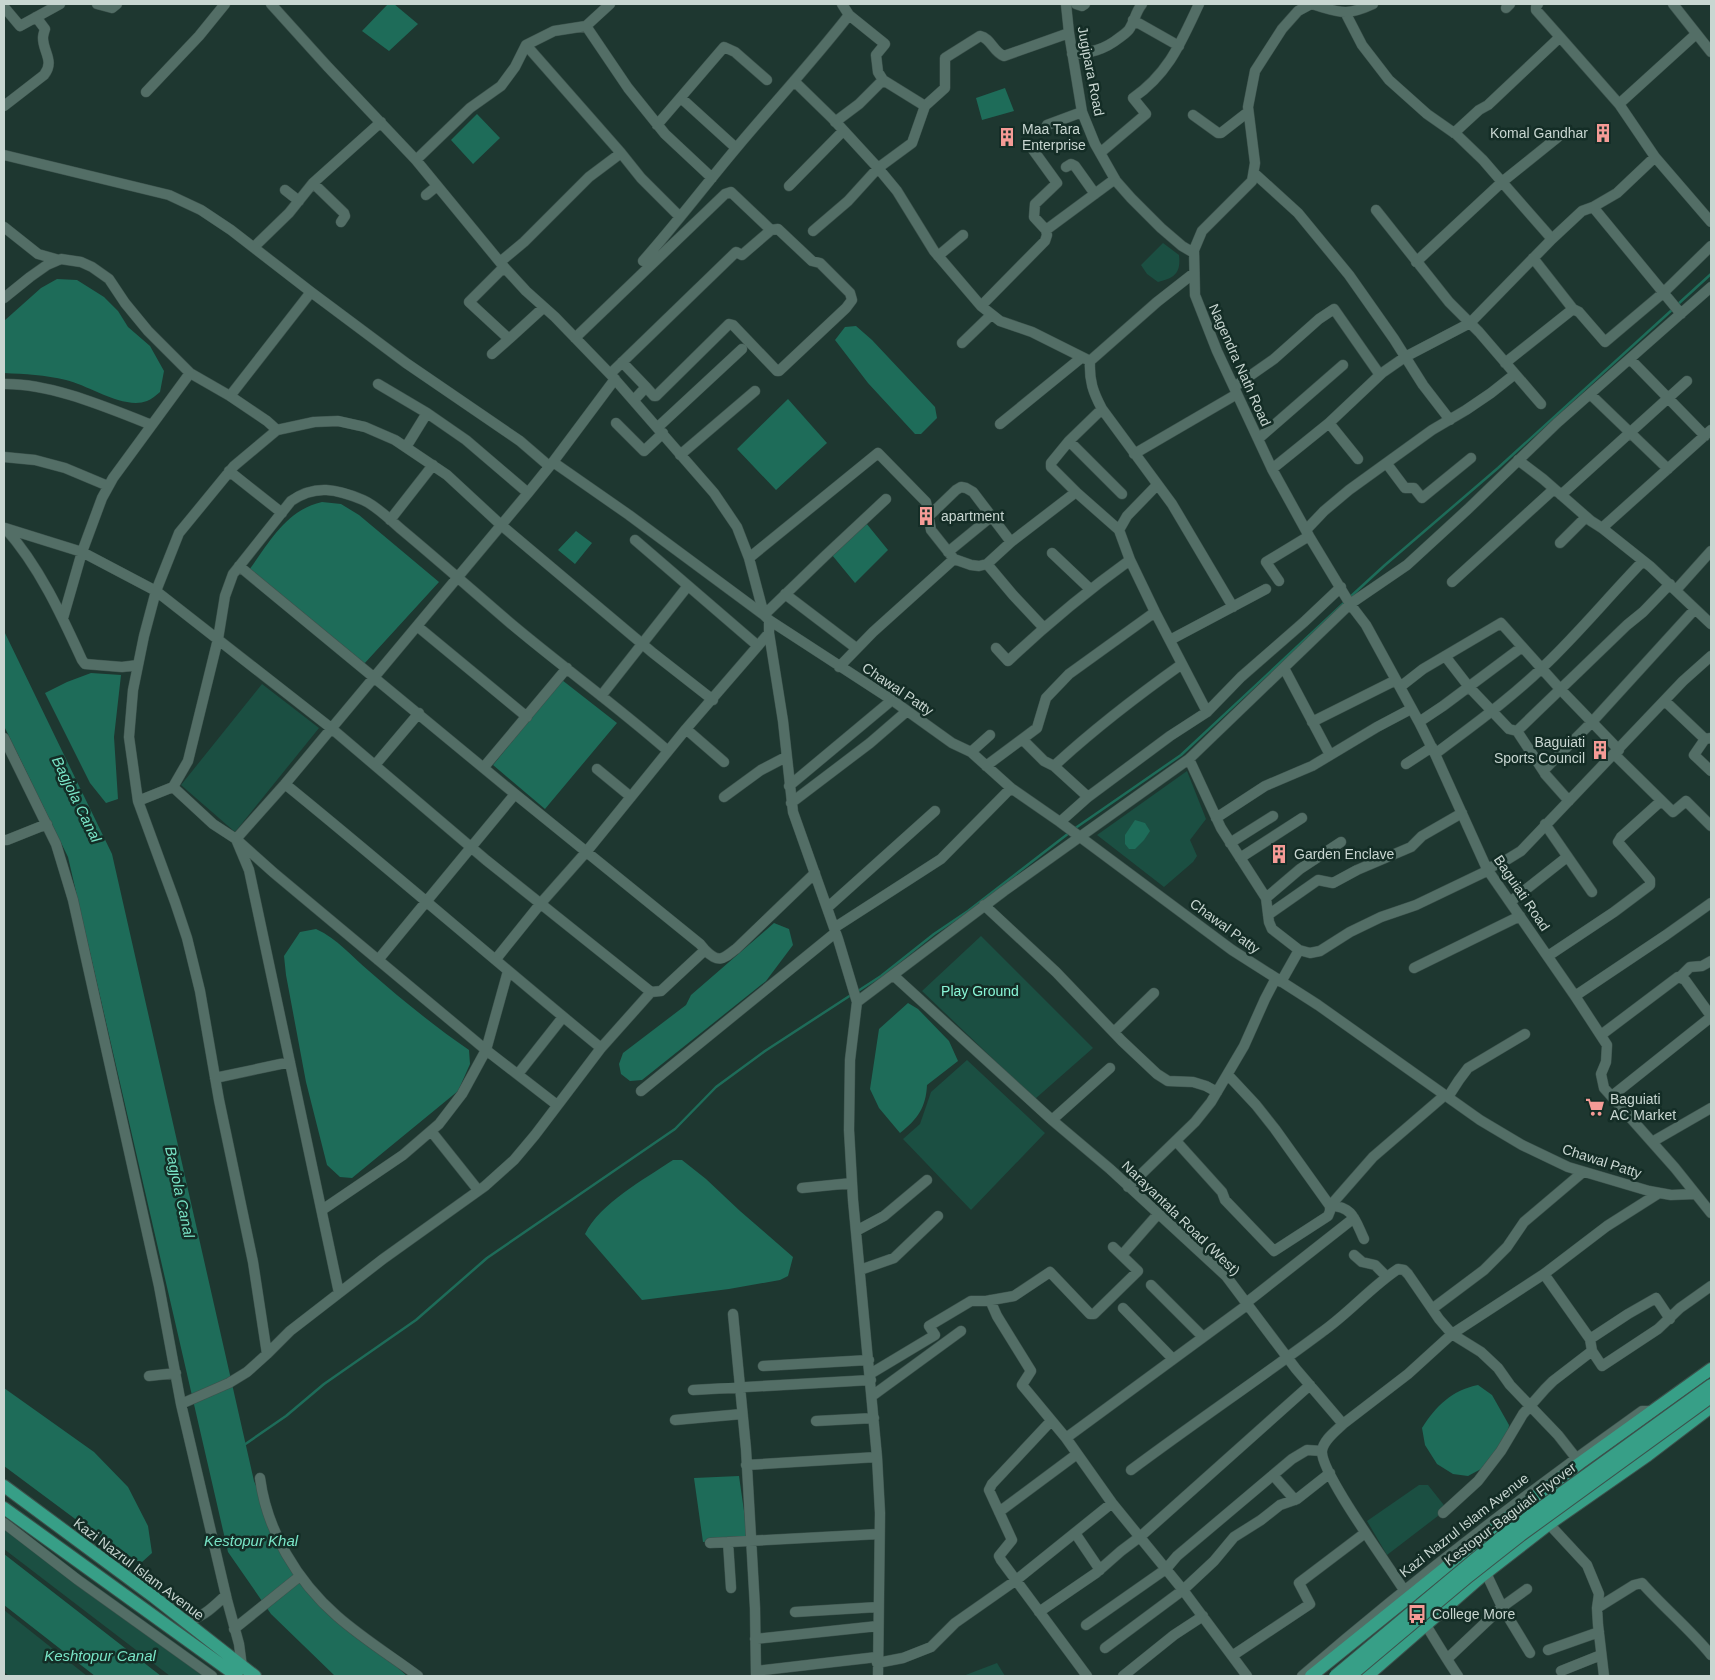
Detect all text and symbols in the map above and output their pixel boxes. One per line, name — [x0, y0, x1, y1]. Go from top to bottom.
street label: Jugipara Road — [1074, 25, 1108, 117]
place label: Maa Tara Enterprise — [1022, 121, 1086, 153]
building icon: Komal Gandhar — [1592, 122, 1614, 144]
place label: Komal Gandhar — [1490, 125, 1588, 141]
building icon: Maa Tara Enterprise — [996, 126, 1018, 148]
street label: Nagendra Nath Road — [1206, 301, 1274, 429]
building icon: apartment — [915, 505, 937, 527]
place label: apartment — [941, 508, 1004, 524]
street label: Chawal Patty — [859, 659, 937, 719]
place label: Baguiati Sports Council — [1494, 734, 1585, 766]
building icon: Baguiati Sports Council — [1589, 739, 1611, 761]
water label: Bagjola Canal — [49, 753, 105, 845]
building icon: Garden Enclave — [1268, 843, 1290, 865]
place label: Garden Enclave — [1294, 846, 1395, 862]
street label: Baguiati Road — [1491, 852, 1553, 934]
street label: Chawal Patty — [1187, 895, 1263, 957]
park label: Play Ground — [941, 983, 1019, 999]
place label: Baguiati AC Market — [1610, 1091, 1676, 1123]
supermarket icon: Baguiati AC Market — [1584, 1096, 1606, 1118]
street label: Chawal Patty — [1560, 1141, 1644, 1181]
water label: Bagjola Canal — [162, 1145, 198, 1240]
street label: Narayantala Road (West) — [1119, 1157, 1243, 1279]
street label: Kestopur-Baguiati Flyover — [1441, 1459, 1579, 1569]
street label: Kazi Nazrul Islam Avenue — [1396, 1470, 1532, 1580]
street label: Kazi Nazrul Islam Avenue — [71, 1515, 208, 1623]
water label: Kestopur Khal — [204, 1532, 299, 1549]
bus stop icon: College More — [1406, 1603, 1428, 1625]
place label: College More — [1432, 1606, 1515, 1622]
water label: Keshtopur Canal — [44, 1647, 157, 1664]

